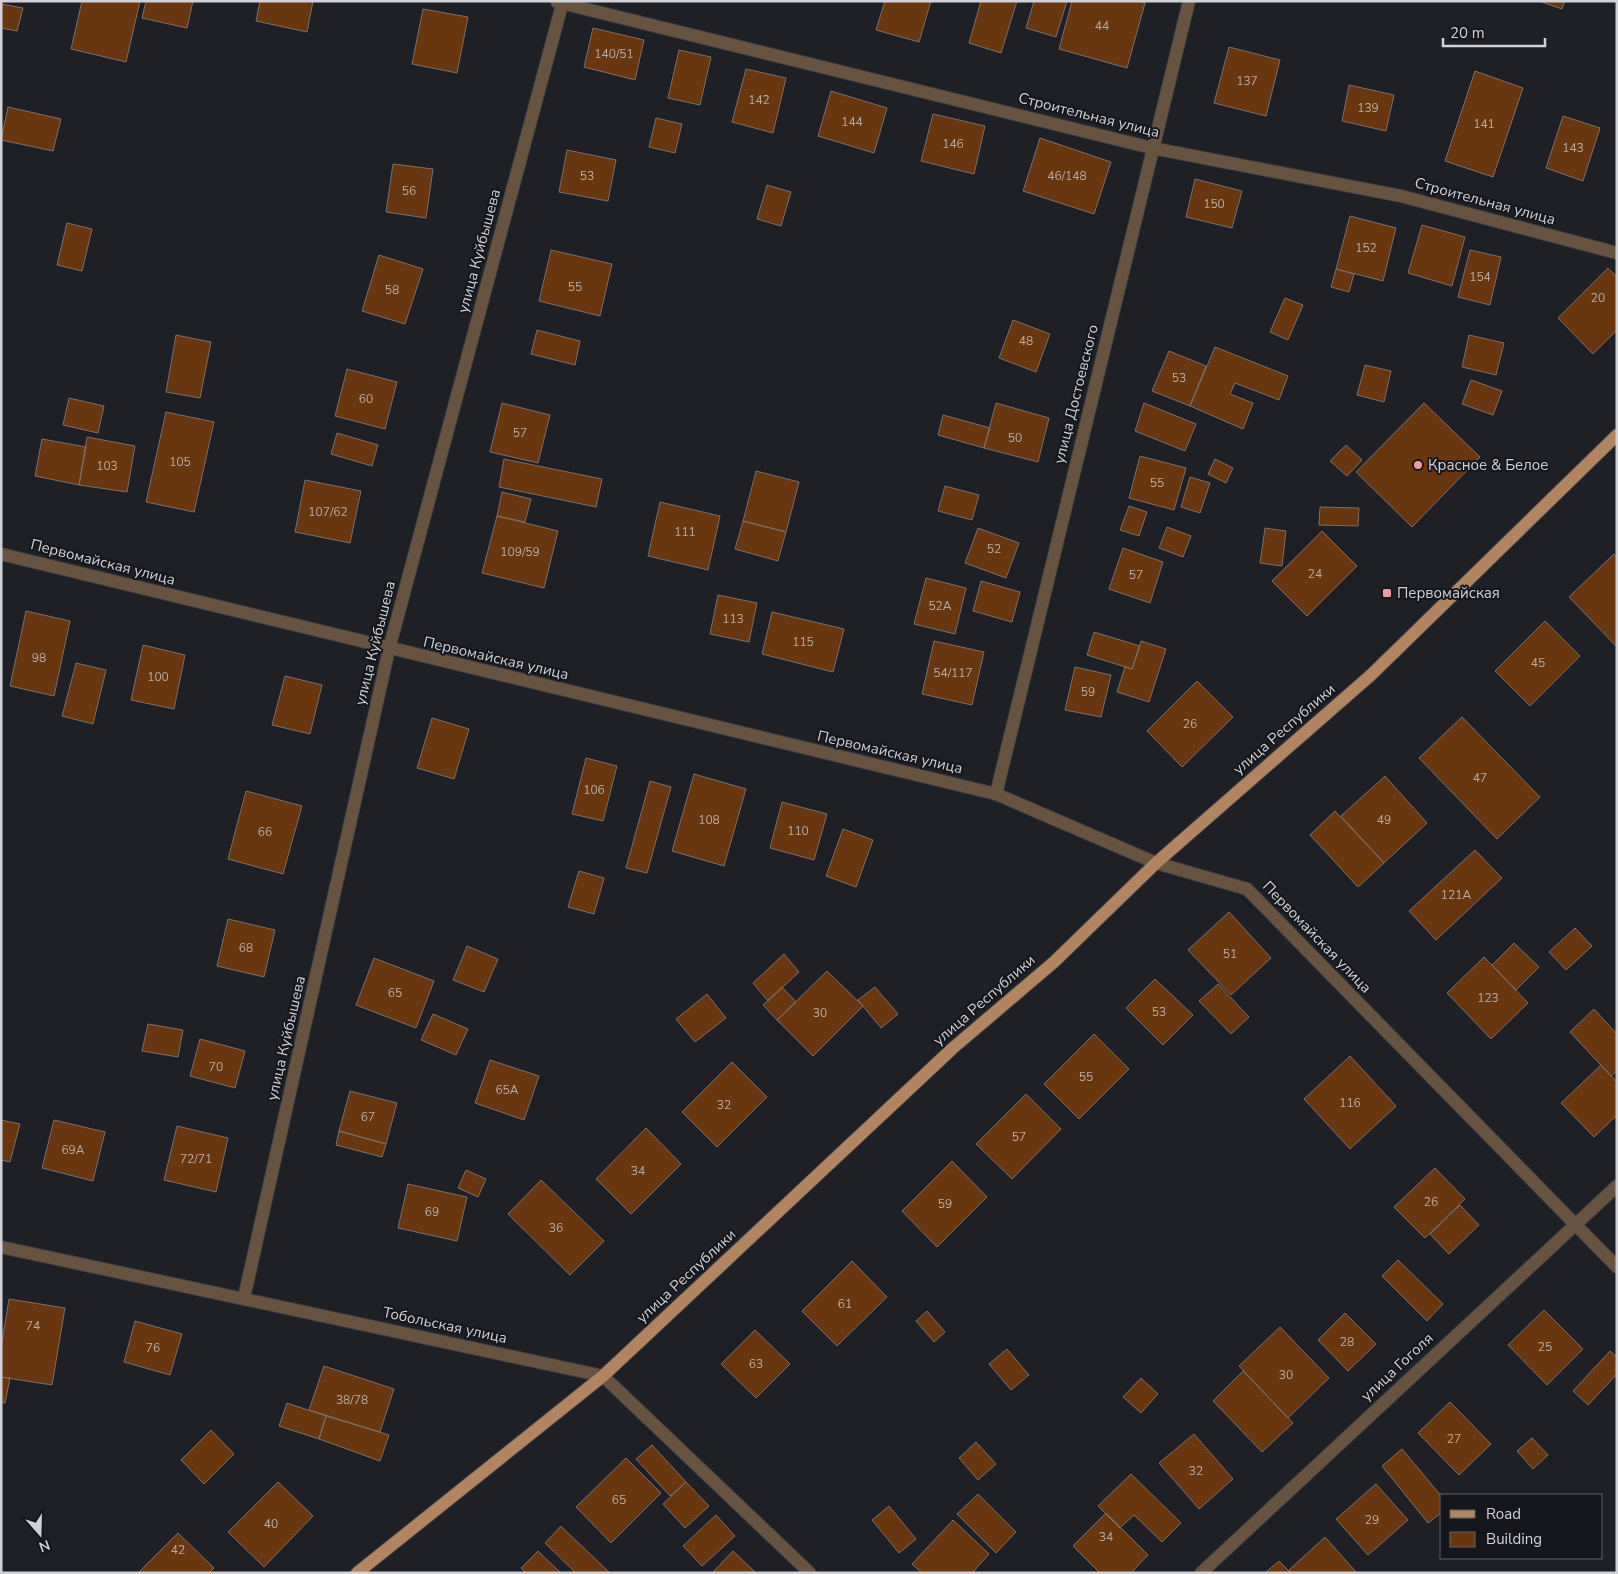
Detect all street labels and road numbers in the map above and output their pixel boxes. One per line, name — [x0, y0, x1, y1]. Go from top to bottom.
street label: Строительная улица — [1016, 88, 1162, 142]
street label: Строительная улица — [1412, 173, 1558, 229]
street label: улица Куйбышева — [453, 187, 505, 315]
street label: улица Достоевского — [1049, 322, 1103, 466]
street label: Первомайская улица — [28, 534, 178, 590]
street label: улица Куйбышева — [350, 579, 400, 707]
street label: Первомайская улица — [421, 632, 571, 684]
street label: улица Республики — [1229, 679, 1339, 779]
street label: Первомайская улица — [815, 726, 965, 778]
street label: Первомайская улица — [1258, 877, 1376, 997]
street label: улица Республики — [929, 950, 1039, 1050]
street label: улица Куйбышева — [262, 974, 310, 1102]
street label: улица Республики — [632, 1225, 740, 1327]
street label: Тобольская улица — [381, 1302, 509, 1348]
street label: улица Гоголя — [1357, 1328, 1437, 1406]

